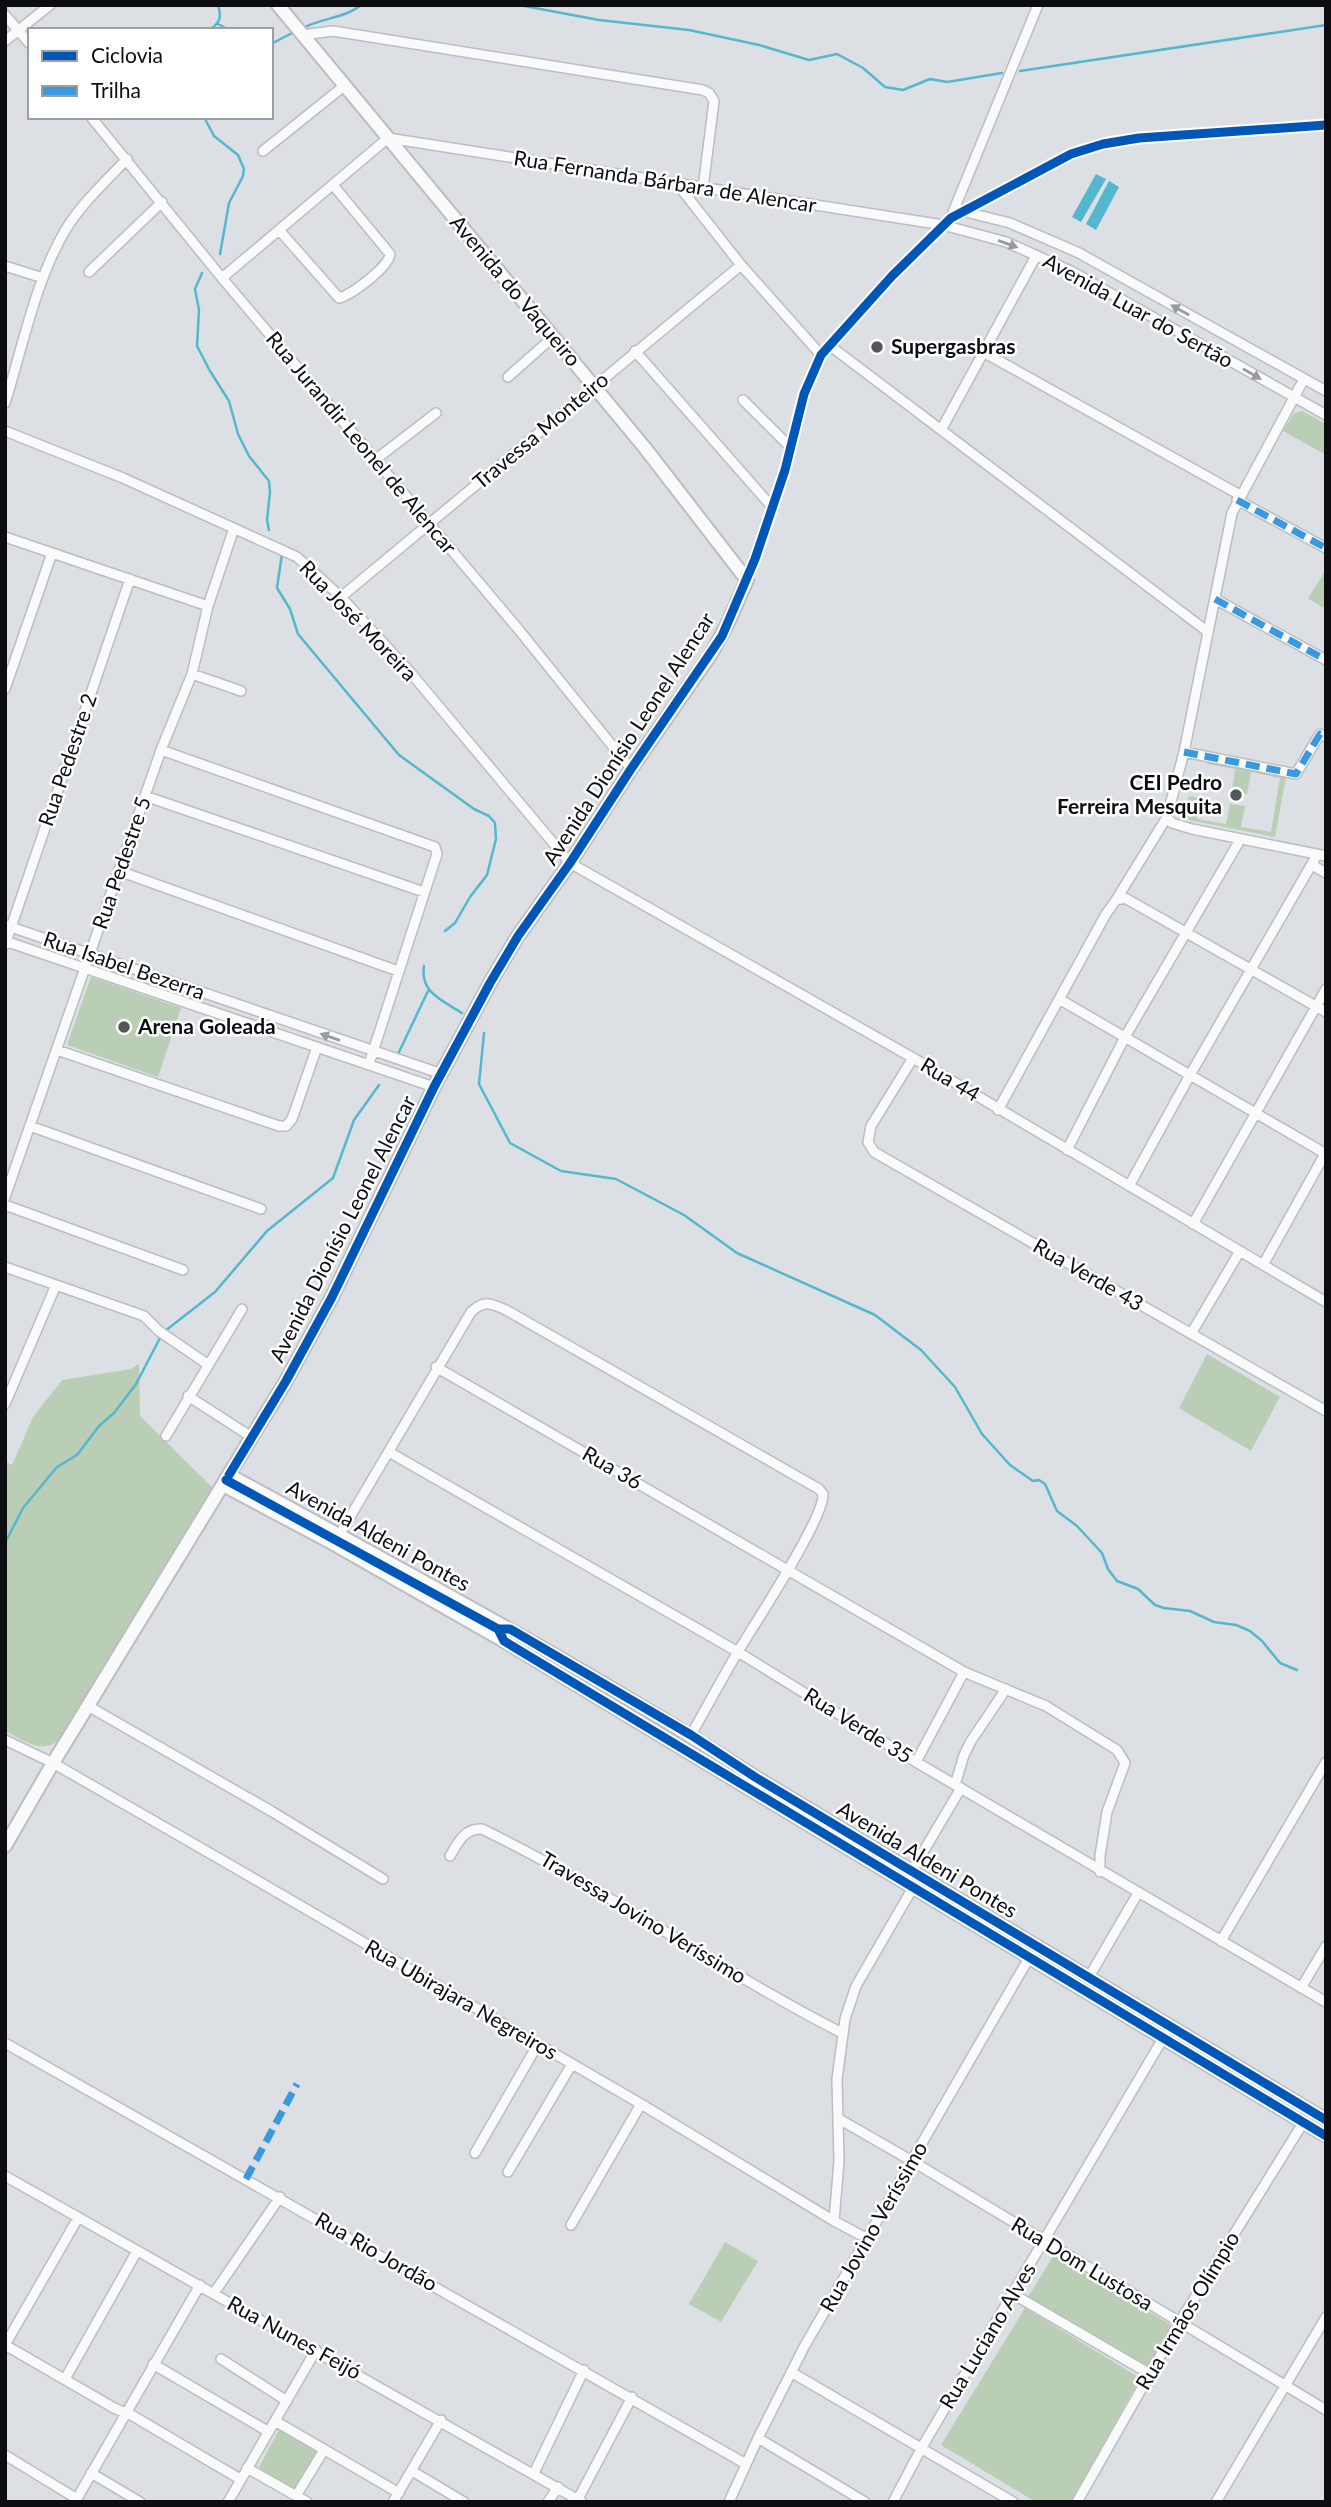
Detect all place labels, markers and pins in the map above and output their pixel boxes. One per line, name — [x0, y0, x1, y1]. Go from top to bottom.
place label: Supergasbras — [891, 333, 1016, 358]
marker: Supergasbras — [869, 339, 885, 355]
place label: CEI Pedro Ferreira Mesquita — [1057, 769, 1222, 818]
marker: CEI Pedro Ferreira Mesquita — [1228, 787, 1244, 803]
place label: Arena Goleada — [137, 1013, 276, 1038]
marker: Arena Goleada — [116, 1019, 132, 1035]

